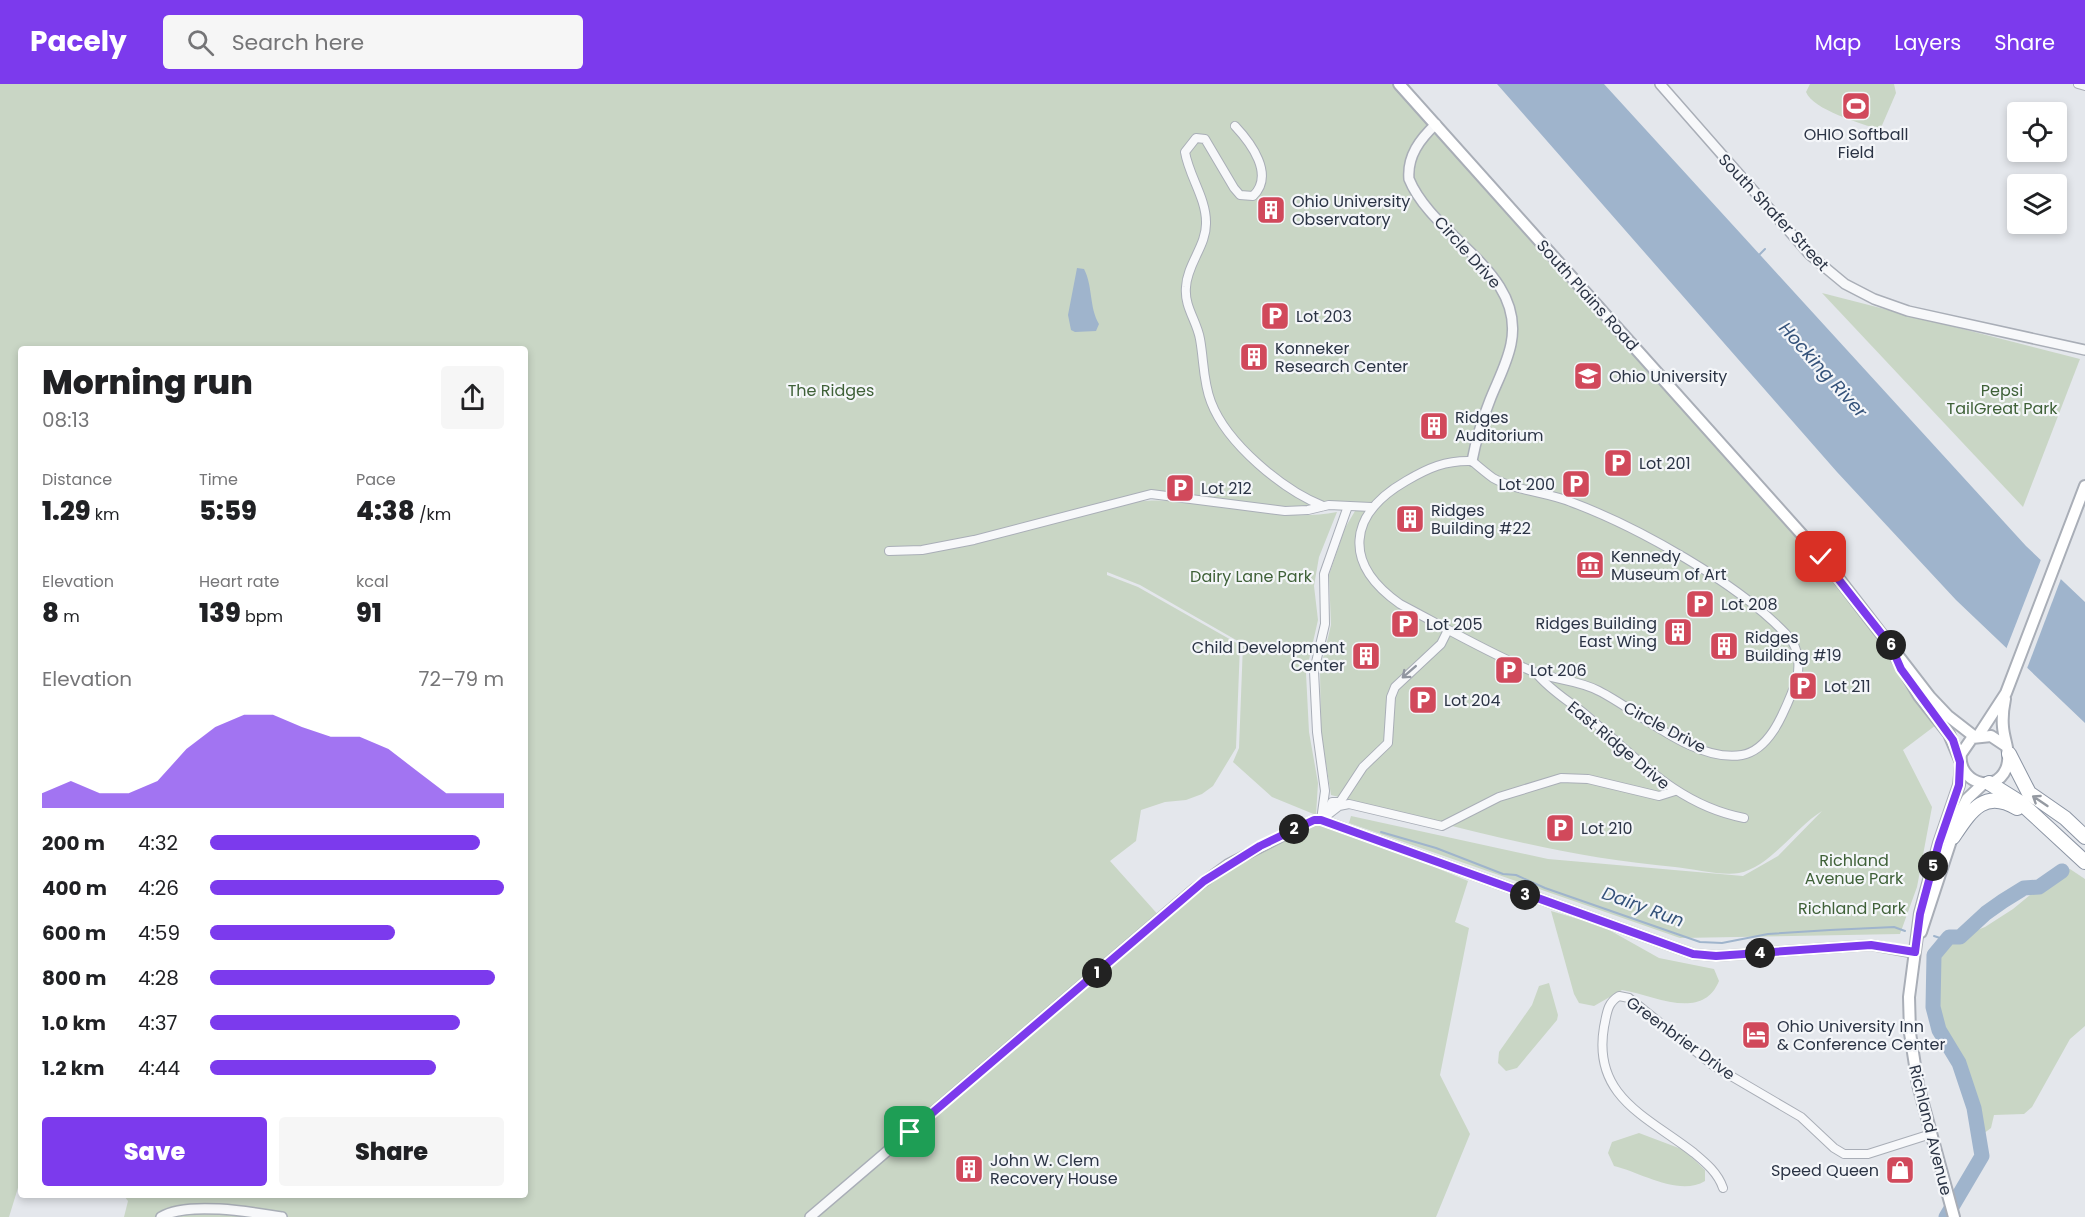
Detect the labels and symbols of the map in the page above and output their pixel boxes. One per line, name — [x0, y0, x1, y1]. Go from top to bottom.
sports icon: OHIO Softball Field — [1840, 90, 1872, 122]
place label: OHIO Softball Field — [1804, 123, 1908, 164]
street label: South Shafer Street — [1713, 149, 1834, 276]
place label: Ohio University Observatory — [1292, 190, 1410, 231]
building icon: Ohio University Observatory — [1255, 194, 1287, 226]
street label: Circle Drive — [1429, 211, 1506, 294]
street label: South Plains Road — [1531, 235, 1644, 356]
parking icon: Lot 203 — [1259, 300, 1291, 332]
place label: Lot 203 — [1296, 305, 1352, 328]
water label: Hocking River — [1774, 316, 1874, 424]
place label: Konneker Research Center — [1275, 337, 1408, 378]
building icon: Konneker Research Center — [1238, 341, 1270, 373]
school or university icon: Ohio University — [1572, 360, 1604, 392]
place label: Ohio University — [1609, 365, 1727, 388]
park label: The Ridges — [788, 379, 874, 402]
park label: Pepsi TailGreat Park — [1947, 379, 2058, 420]
place label: Ridges Auditorium — [1455, 406, 1543, 447]
building icon: Ridges Auditorium — [1418, 410, 1450, 442]
parking icon: Lot 201 — [1602, 447, 1634, 479]
place label: Lot 201 — [1639, 452, 1691, 475]
parking icon: Lot 200 — [1560, 468, 1592, 500]
parking icon: Lot 212 — [1164, 472, 1196, 504]
place label: Lot 200 — [1498, 473, 1555, 496]
place label: Lot 212 — [1201, 477, 1252, 500]
place label: Ridges Building #22 — [1431, 499, 1531, 540]
building icon: Ridges Building #22 — [1394, 503, 1426, 535]
pin — [1795, 531, 1846, 582]
place label: Kennedy Museum of Art — [1611, 545, 1727, 586]
museum icon: Kennedy Museum of Art — [1574, 549, 1606, 581]
park label: Dairy Lane Park — [1190, 565, 1313, 588]
parking icon: Lot 208 — [1684, 588, 1716, 620]
place label: Lot 208 — [1721, 593, 1778, 616]
parking icon: Lot 205 — [1389, 608, 1421, 640]
place label: Ridges Building East Wing — [1535, 612, 1657, 653]
place label: Lot 205 — [1426, 613, 1483, 636]
building icon: Ridges Building East Wing — [1662, 616, 1694, 648]
place label: Ridges Building #19 — [1745, 626, 1842, 667]
building icon: Ridges Building #19 — [1708, 630, 1740, 662]
pin: 6 — [1876, 630, 1906, 660]
place label: Child Development Center — [1192, 636, 1345, 677]
building icon: Child Development Center — [1350, 640, 1382, 672]
parking icon: Lot 206 — [1493, 654, 1525, 686]
place label: Lot 206 — [1530, 659, 1587, 682]
one-way arrow — [1401, 665, 1417, 678]
parking icon: Lot 211 — [1787, 670, 1819, 702]
place label: Lot 211 — [1824, 675, 1871, 698]
parking icon: Lot 204 — [1407, 684, 1439, 716]
place label: Lot 204 — [1444, 689, 1501, 712]
street label: East Ridge Drive — [1563, 696, 1675, 795]
street label: Circle Drive — [1620, 696, 1710, 759]
one-way arrow — [2033, 795, 2049, 807]
parking icon: Lot 210 — [1544, 812, 1576, 844]
pin: 2 — [1279, 814, 1309, 844]
place label: Lot 210 — [1581, 817, 1633, 840]
park label: Richland Avenue Park — [1805, 849, 1904, 890]
pin: 5 — [1918, 851, 1948, 881]
pin: 3 — [1510, 880, 1540, 910]
water label: Dairy Run — [1599, 880, 1688, 933]
park label: Richland Park — [1798, 897, 1907, 920]
pin: 4 — [1745, 938, 1775, 968]
pin: 1 — [1082, 958, 1112, 988]
street label: Greenbrier Drive — [1622, 991, 1740, 1086]
place label: Ohio University Inn & Conference Center — [1777, 1015, 1945, 1056]
hotel icon: Ohio University Inn & Conference Center — [1740, 1019, 1772, 1051]
street label: Richland Avenue — [1903, 1062, 1958, 1198]
pin — [884, 1106, 935, 1157]
place label: John W. Clem Recovery House — [990, 1149, 1118, 1190]
building icon: John W. Clem Recovery House — [953, 1153, 985, 1185]
shop icon: Speed Queen — [1884, 1154, 1916, 1186]
place label: Speed Queen — [1771, 1159, 1879, 1182]

